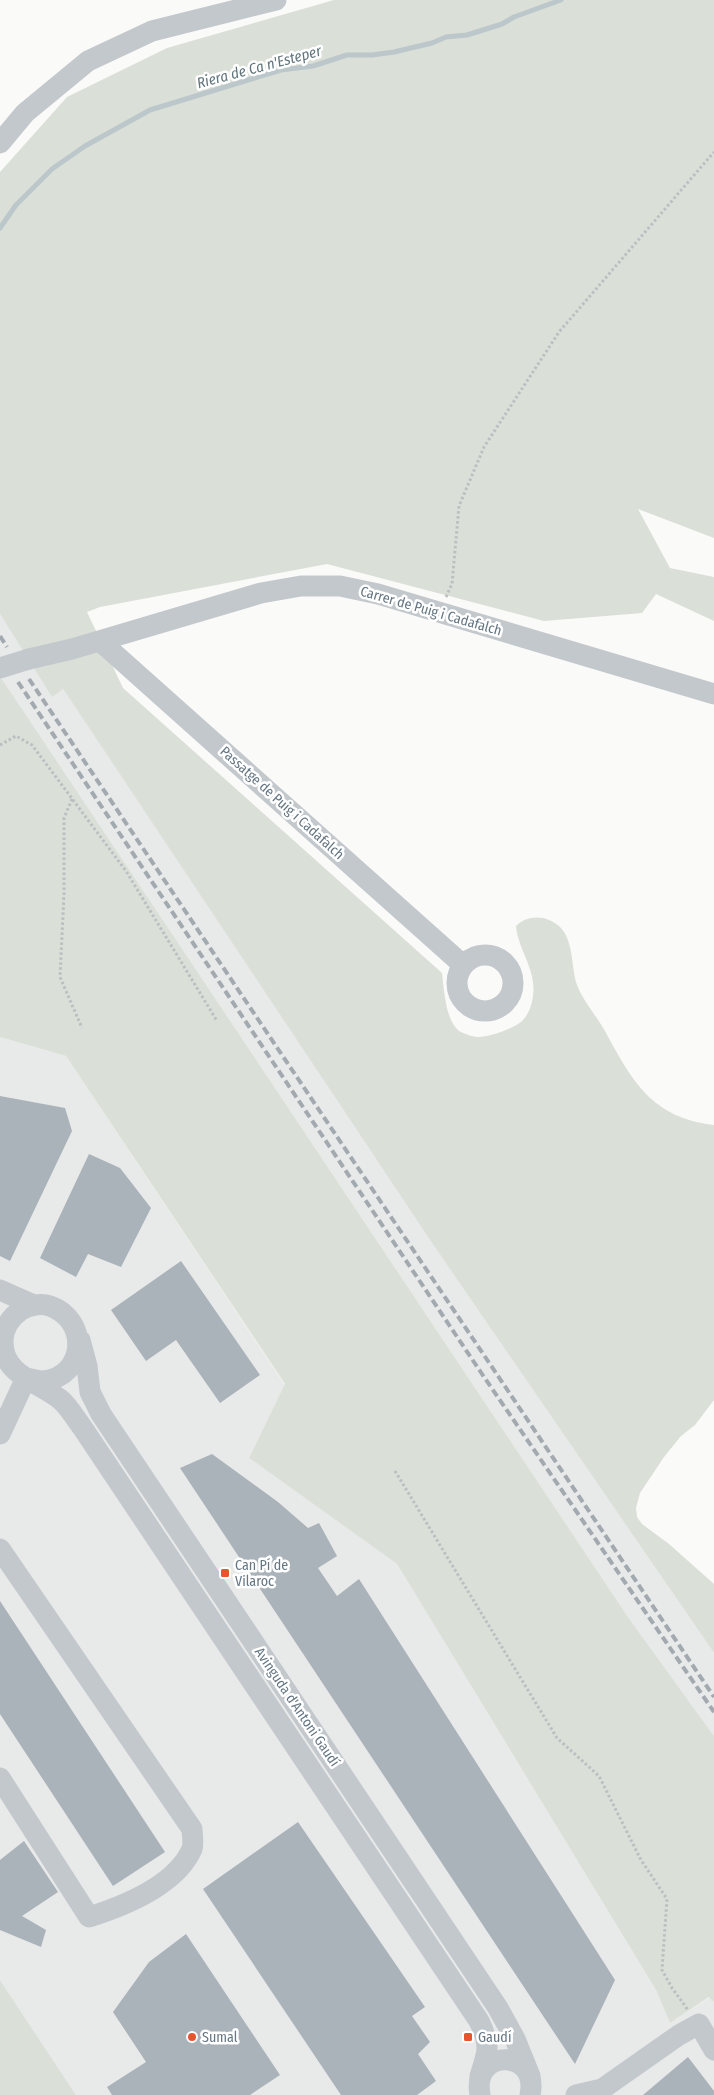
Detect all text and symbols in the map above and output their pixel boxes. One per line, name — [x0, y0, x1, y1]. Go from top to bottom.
water label: Riera de Ca n'Esteper — [195, 42, 324, 92]
street label: Carrer de Puig i Cadafalch — [358, 583, 504, 639]
street label: Passatge de Puig i Cadafalch — [216, 743, 348, 863]
place label: Can Pí de Vilaroc — [235, 1557, 288, 1590]
marker: Can Pí de Vilaroc — [219, 1567, 231, 1579]
street label: Avinguda d'Antoni Gaudí — [251, 1644, 343, 1770]
place label: Sumal — [202, 2029, 238, 2046]
place label: Gaudí — [478, 2029, 512, 2046]
marker: Sumal — [186, 2031, 198, 2043]
marker: Gaudí — [462, 2031, 474, 2043]

